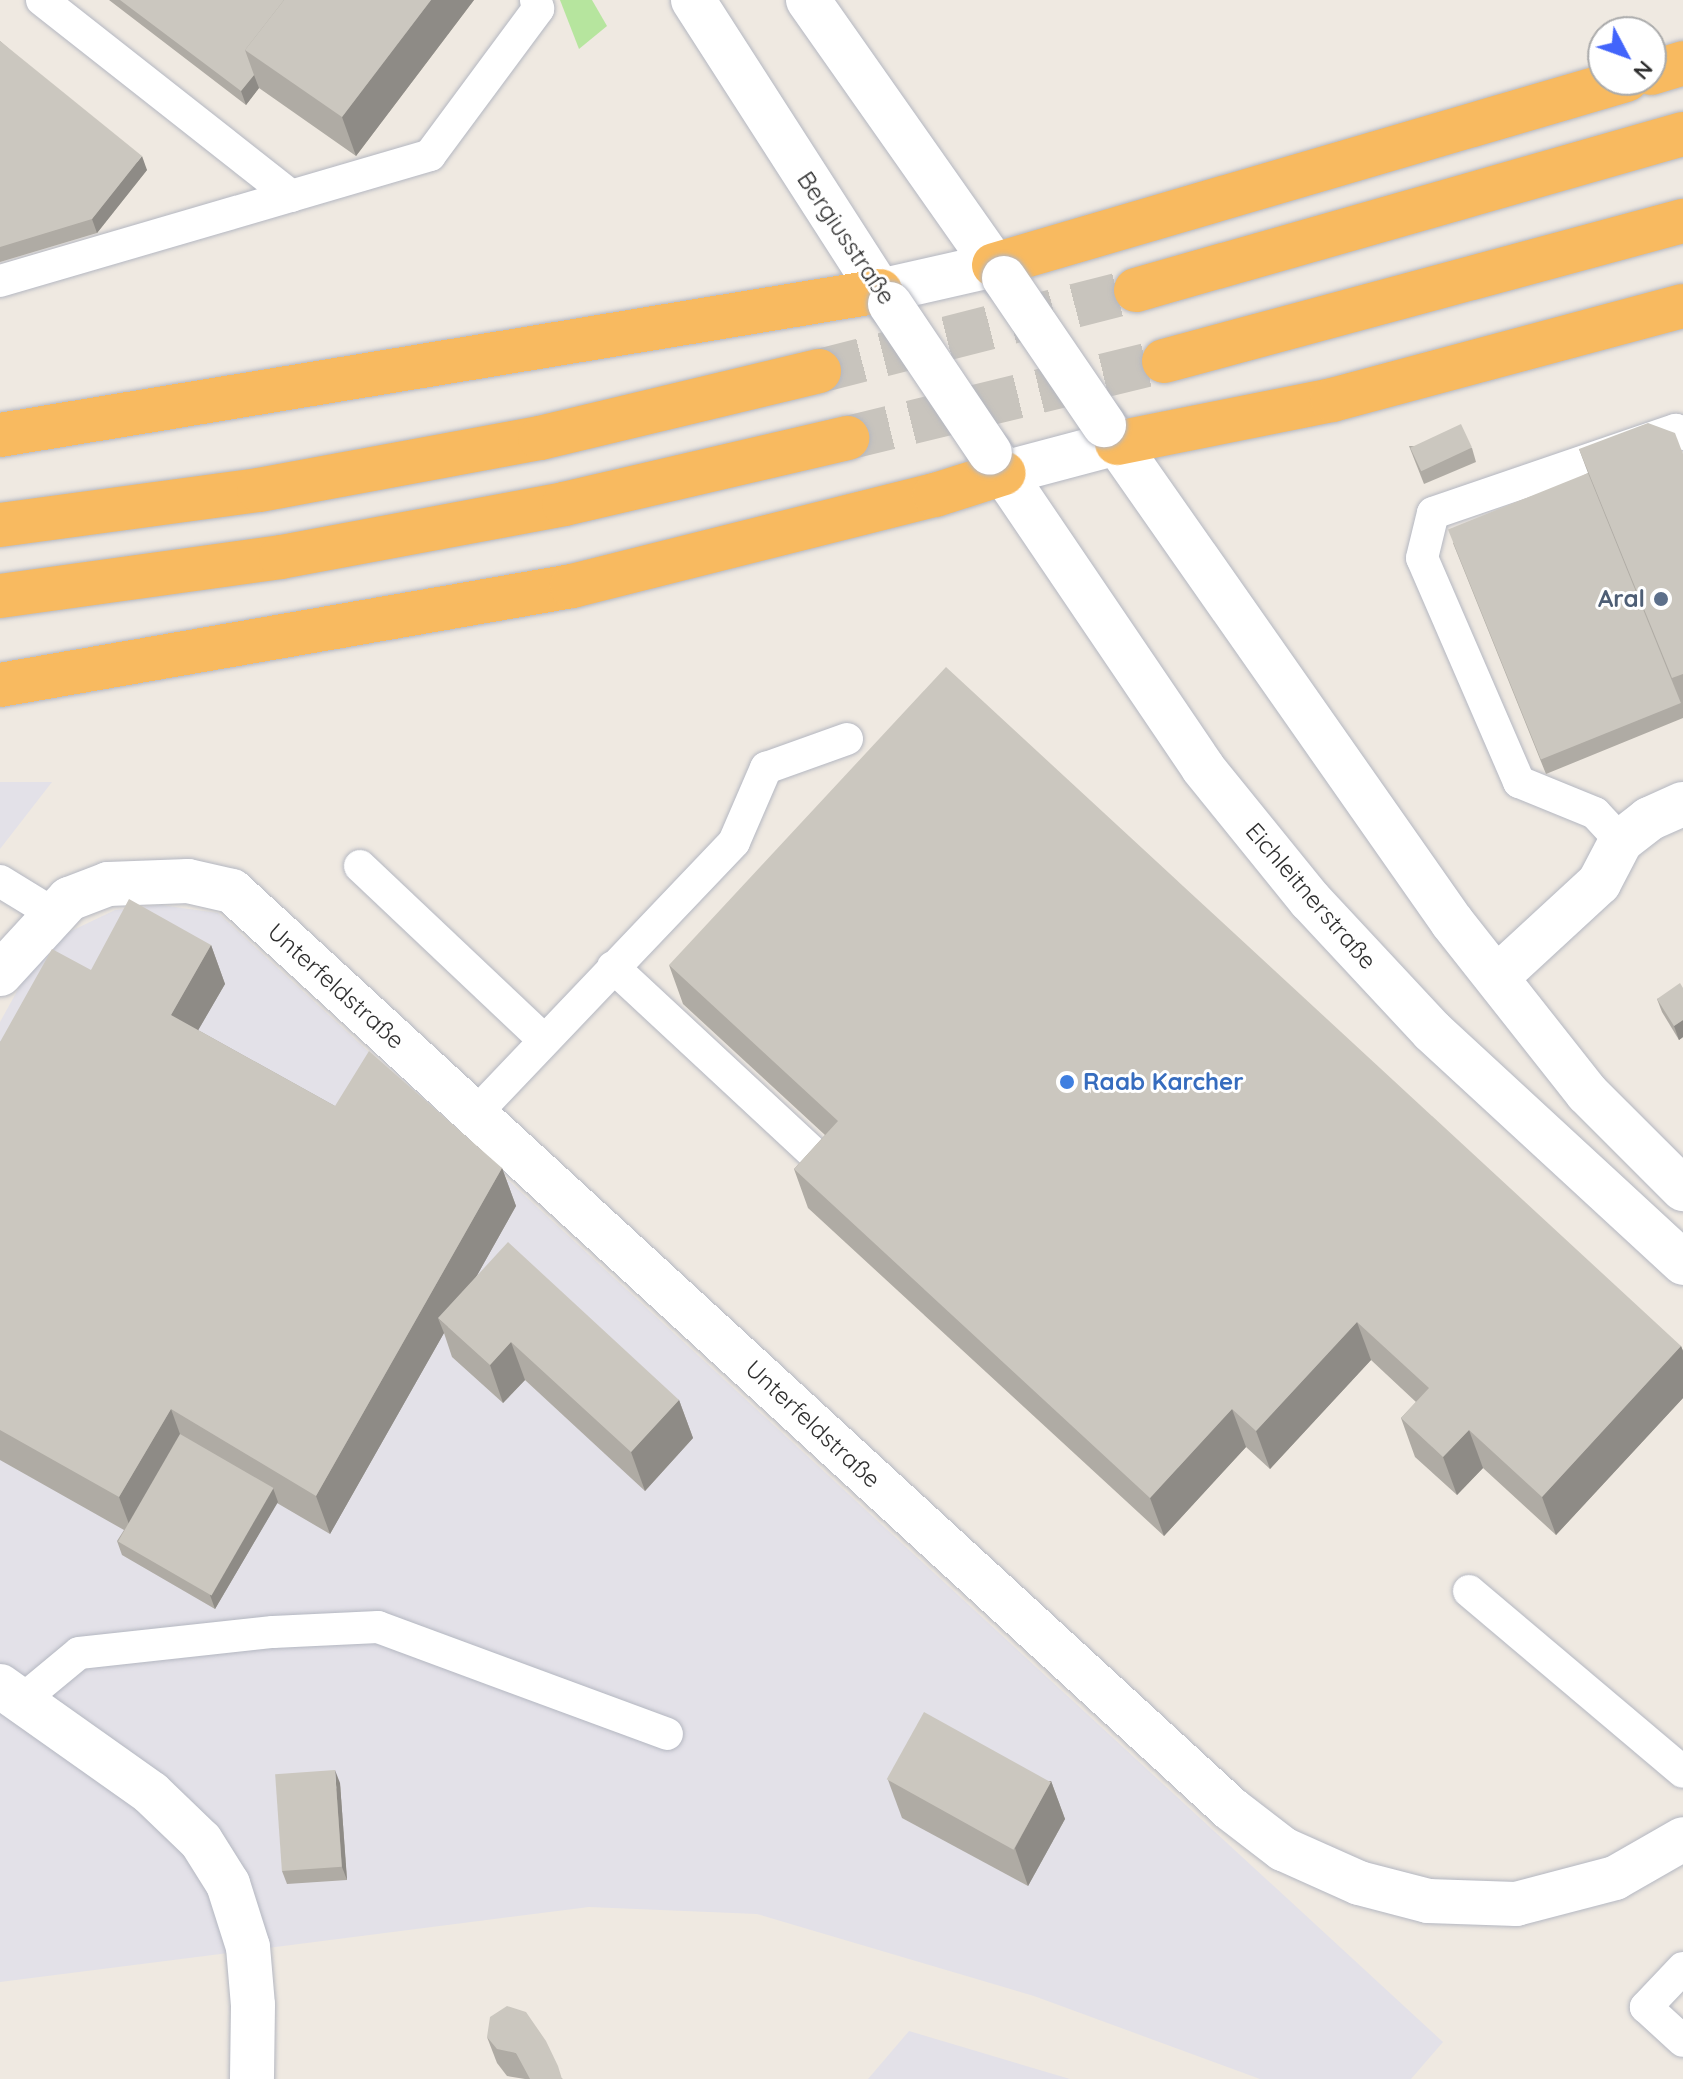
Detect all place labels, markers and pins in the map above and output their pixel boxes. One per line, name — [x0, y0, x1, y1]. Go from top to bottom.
place label: Aral — [1598, 585, 1645, 613]
marker: Aral — [1652, 590, 1670, 608]
place label: Raab Karcher — [1083, 1068, 1244, 1096]
marker: Raab Karcher — [1058, 1073, 1076, 1091]

